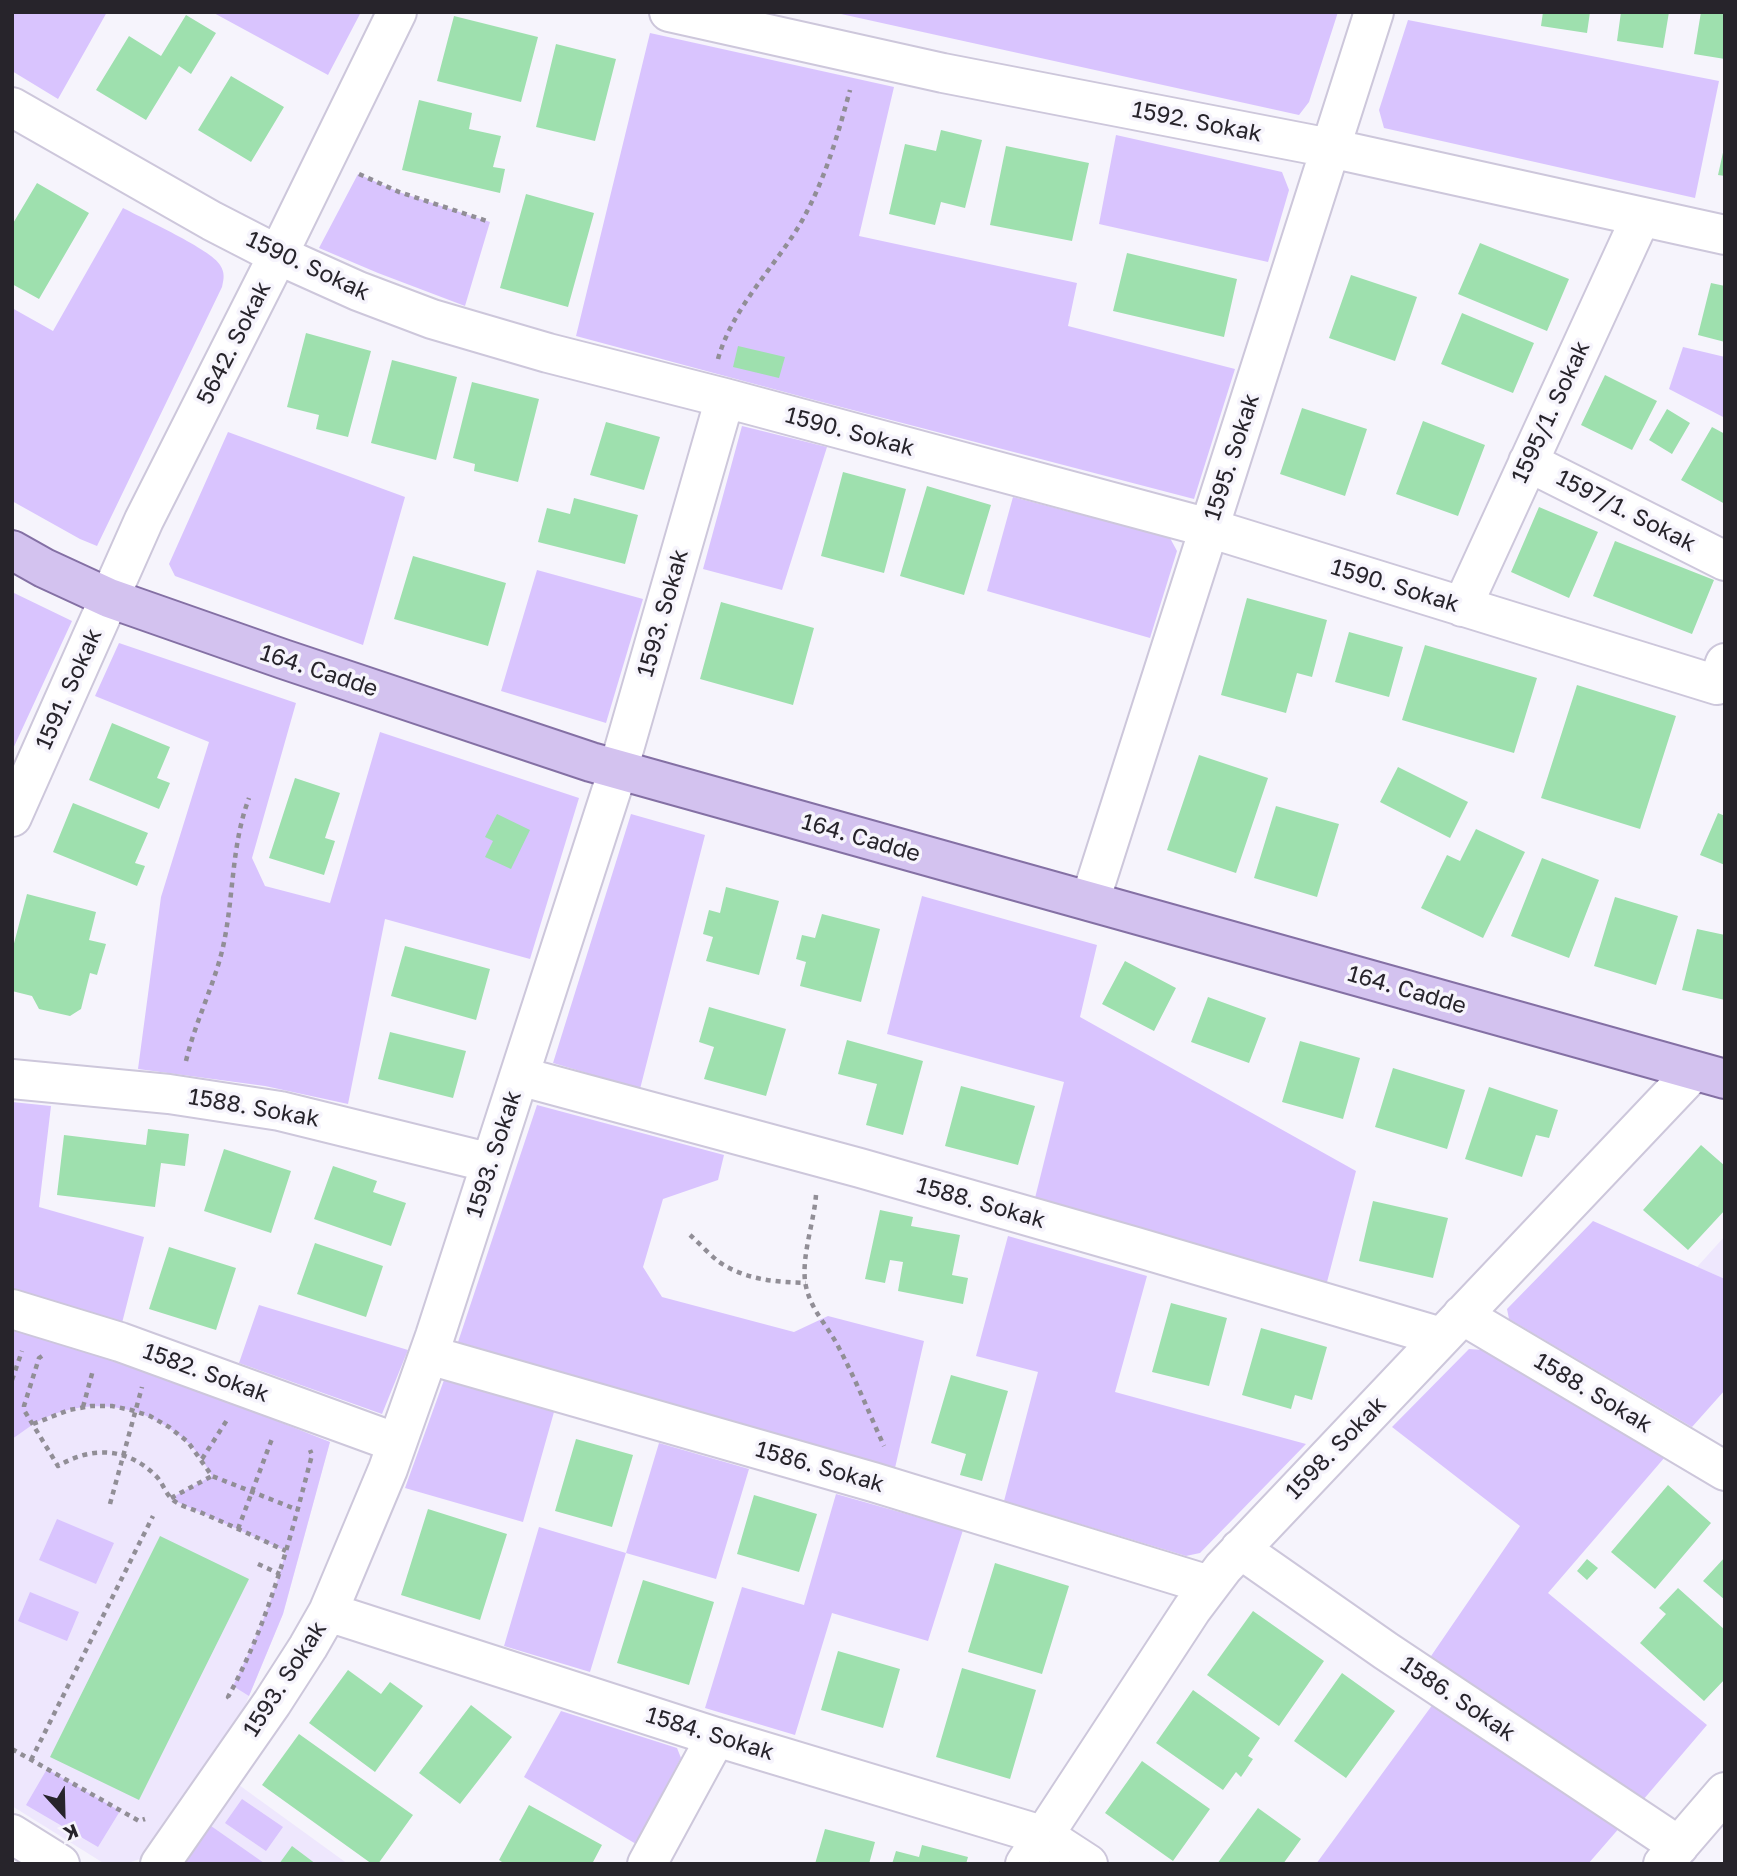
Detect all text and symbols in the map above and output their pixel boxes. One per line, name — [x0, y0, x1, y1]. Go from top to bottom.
street label: 1592. Sokak — [1130, 96, 1264, 148]
street label: 1590. Sokak — [242, 225, 374, 307]
street label: 5642. Sokak — [191, 277, 277, 409]
street label: 1595/1. Sokak — [1506, 336, 1596, 488]
street label: 1595. Sokak — [1199, 390, 1265, 524]
street label: 1590. Sokak — [782, 402, 918, 462]
street label: 1597/1. Sokak — [1552, 464, 1700, 558]
street label: 1593. Sokak — [632, 546, 694, 680]
street label: 1590. Sokak — [1328, 553, 1462, 619]
street label: 1591. Sokak — [30, 624, 108, 754]
street label: 164. Cadde — [257, 639, 381, 703]
street label: 164. Cadde — [799, 808, 923, 868]
street label: 164. Cadde — [1345, 960, 1469, 1020]
street label: 1588. Sokak — [186, 1083, 322, 1133]
street label: 1593. Sokak — [461, 1087, 527, 1221]
street label: 1588. Sokak — [914, 1171, 1048, 1235]
street label: 1582. Sokak — [139, 1337, 273, 1409]
street label: 1588. Sokak — [1529, 1347, 1657, 1439]
street label: 1598. Sokak — [1280, 1391, 1392, 1505]
street label: 1586. Sokak — [753, 1435, 887, 1499]
street label: 1593. Sokak — [238, 1616, 332, 1742]
street label: 1586. Sokak — [1395, 1651, 1521, 1747]
street label: 1584. Sokak — [643, 1701, 777, 1767]
north arrow — [28, 1778, 98, 1848]
text: K — [60, 1820, 82, 1846]

